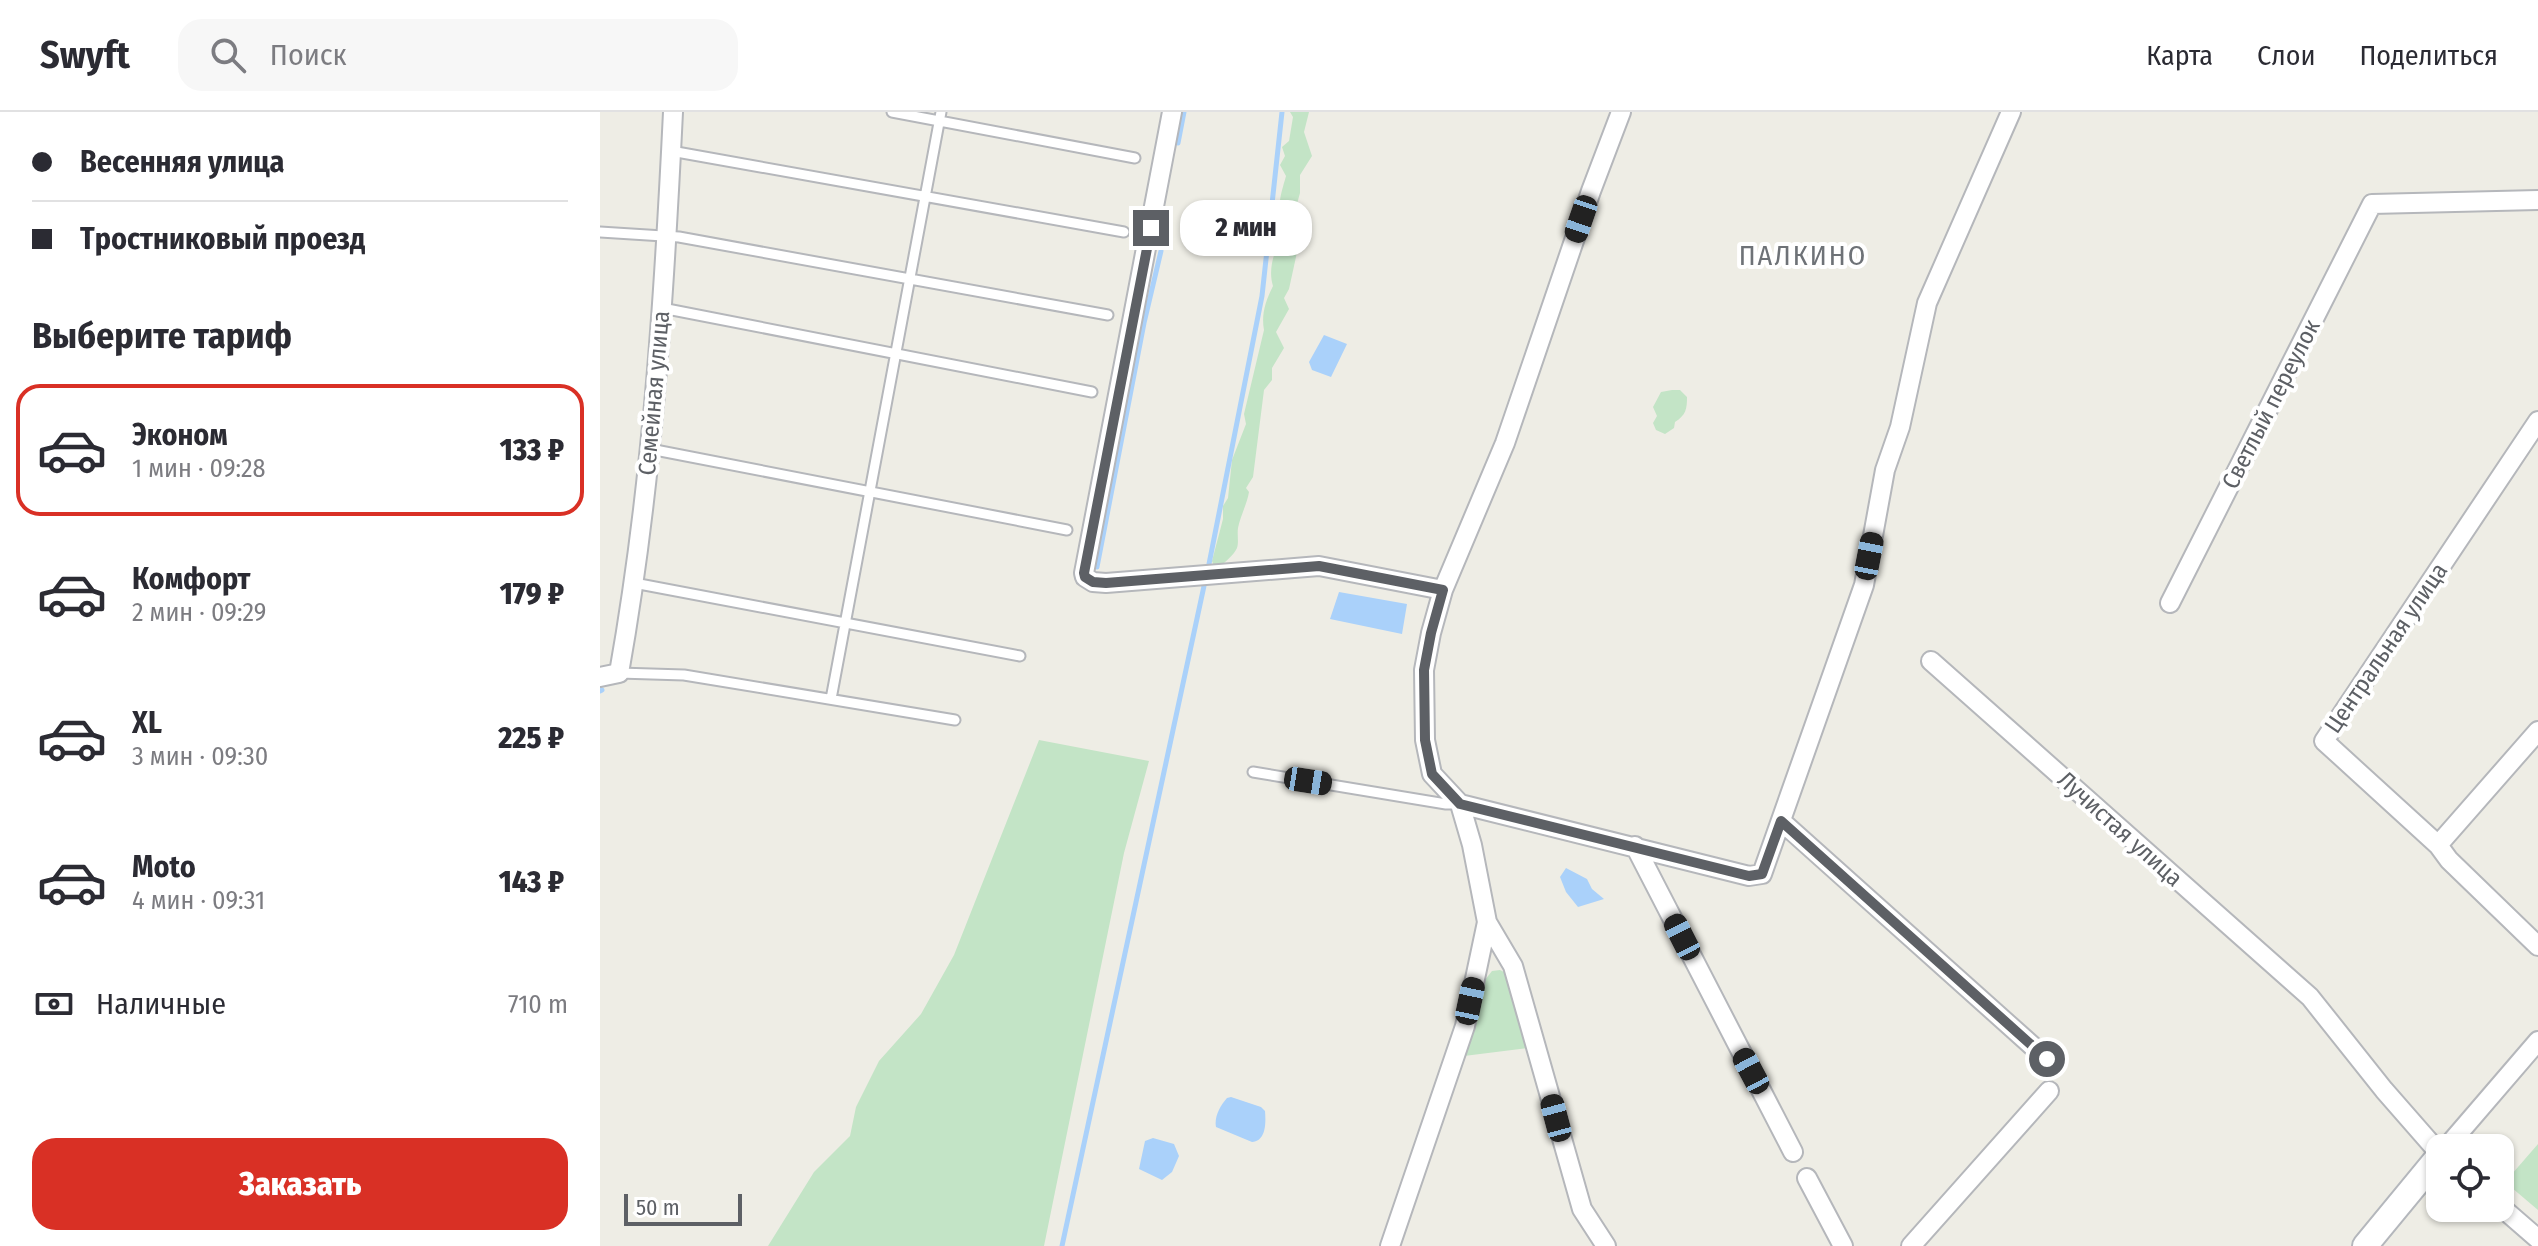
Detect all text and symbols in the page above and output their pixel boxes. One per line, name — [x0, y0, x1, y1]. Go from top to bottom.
search box — [178, 19, 738, 91]
text: Swyft — [40, 32, 130, 78]
icon: search — [206, 33, 250, 77]
text: Поиск — [270, 37, 347, 73]
text: Карта — [2146, 39, 2213, 72]
text: Слои — [2257, 39, 2315, 72]
text: Поделиться — [2359, 39, 2498, 72]
text: Весенняя улица — [80, 144, 284, 180]
car — [1562, 192, 1600, 246]
callout: 2 мин — [1179, 200, 1311, 256]
route end — [1133, 210, 1169, 246]
text: 2 мин — [1215, 212, 1277, 243]
text: Тростниковый проезд — [80, 221, 365, 257]
district label: ПАЛКИНО — [1739, 239, 1867, 272]
street label: Семейная улица — [633, 310, 675, 476]
text: Выберите тариф — [32, 314, 292, 358]
street label: Светлый переулок — [2216, 314, 2326, 493]
icon: car — [36, 414, 108, 486]
text: Эконом — [132, 417, 228, 453]
text: 133 ₽ — [500, 432, 564, 468]
text: 1 мин · 09:28 — [132, 453, 266, 484]
car — [1853, 530, 1885, 582]
icon: car — [36, 558, 108, 630]
street label: Центральная улица — [2319, 558, 2453, 738]
text: Комфорт — [132, 561, 250, 597]
text: 179 ₽ — [500, 576, 564, 612]
text: 2 мин · 09:29 — [132, 597, 266, 628]
icon: car — [36, 702, 108, 774]
text: XL — [132, 705, 162, 741]
text: 225 ₽ — [498, 720, 564, 756]
text: 3 мин · 09:30 — [132, 741, 268, 772]
car — [1282, 765, 1334, 797]
street label: Лучистая улица — [2052, 766, 2188, 892]
icon: car — [36, 846, 108, 918]
text: Moto — [132, 849, 196, 885]
text: 143 ₽ — [499, 864, 564, 900]
text: 4 мин · 09:31 — [132, 885, 265, 916]
car — [1660, 910, 1704, 964]
car — [1453, 975, 1487, 1027]
icon: cash — [32, 982, 76, 1026]
text: Наличные — [96, 986, 226, 1022]
text: 710 m — [508, 989, 568, 1020]
route start — [2029, 1041, 2065, 1077]
car — [1729, 1044, 1773, 1098]
car — [1538, 1092, 1574, 1144]
map controls — [2426, 1134, 2514, 1222]
button: locate — [2426, 1134, 2514, 1222]
button: Заказать — [32, 1138, 568, 1230]
scale bar — [624, 1190, 742, 1226]
text: 50 m — [636, 1194, 680, 1221]

